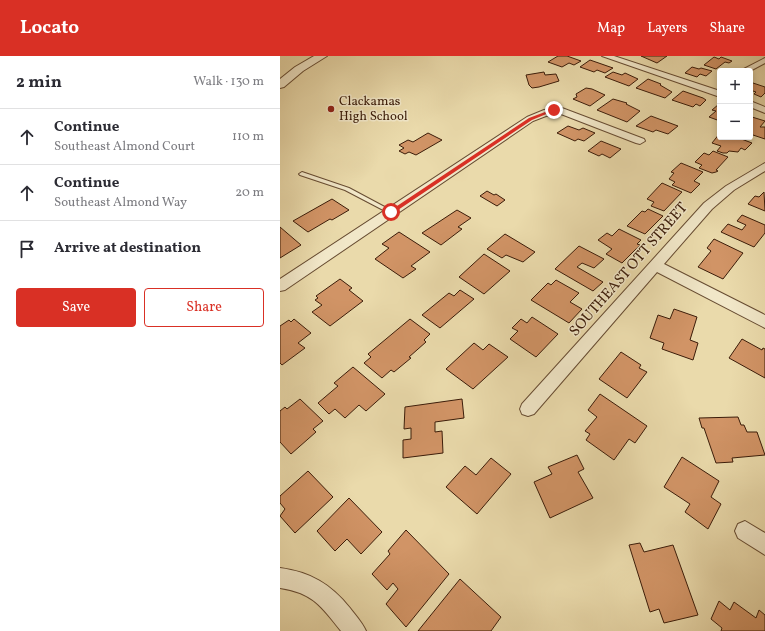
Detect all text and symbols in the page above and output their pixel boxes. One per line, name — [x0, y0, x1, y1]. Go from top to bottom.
text: Locato — [20, 15, 79, 41]
text: Map — [597, 19, 625, 38]
text: Layers — [647, 19, 687, 38]
text: Share — [709, 19, 745, 38]
map controls — [717, 68, 753, 140]
button: + — [717, 68, 753, 104]
text: 2 min — [16, 71, 62, 94]
text: Walk · 130 m — [193, 73, 264, 91]
place label: Clackamas High School — [339, 93, 408, 126]
route end — [545, 101, 563, 119]
marker: Clackamas High School — [326, 104, 336, 114]
button: − — [717, 104, 753, 140]
text: Continue — [54, 117, 119, 138]
icon: ahead — [16, 126, 38, 148]
text: 110 m — [232, 128, 264, 146]
text: Southeast Almond Court — [54, 138, 195, 156]
text: Continue — [54, 173, 119, 194]
icon: ahead — [16, 182, 38, 204]
text: 20 m — [235, 184, 264, 202]
text: Southeast Almond Way — [54, 194, 187, 212]
street label: SOUTHEAST OTT STREET — [565, 198, 693, 342]
route start — [382, 203, 400, 221]
icon: arrive — [16, 238, 38, 260]
text: Arrive at destination — [54, 238, 201, 259]
button: Save — [16, 288, 136, 327]
button: Share — [144, 288, 264, 327]

